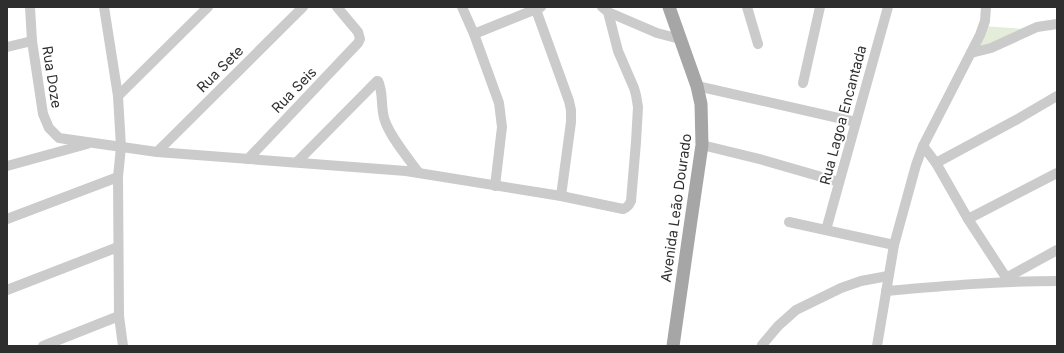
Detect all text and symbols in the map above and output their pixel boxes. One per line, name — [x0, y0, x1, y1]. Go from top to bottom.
street label: Rua Sete — [193, 42, 246, 95]
street label: Rua Lagoa Encantada — [816, 43, 869, 186]
street label: Rua Doze — [39, 44, 66, 109]
street label: Rua Seis — [268, 63, 320, 116]
street label: Avenida Leão Dourado — [657, 133, 694, 283]

